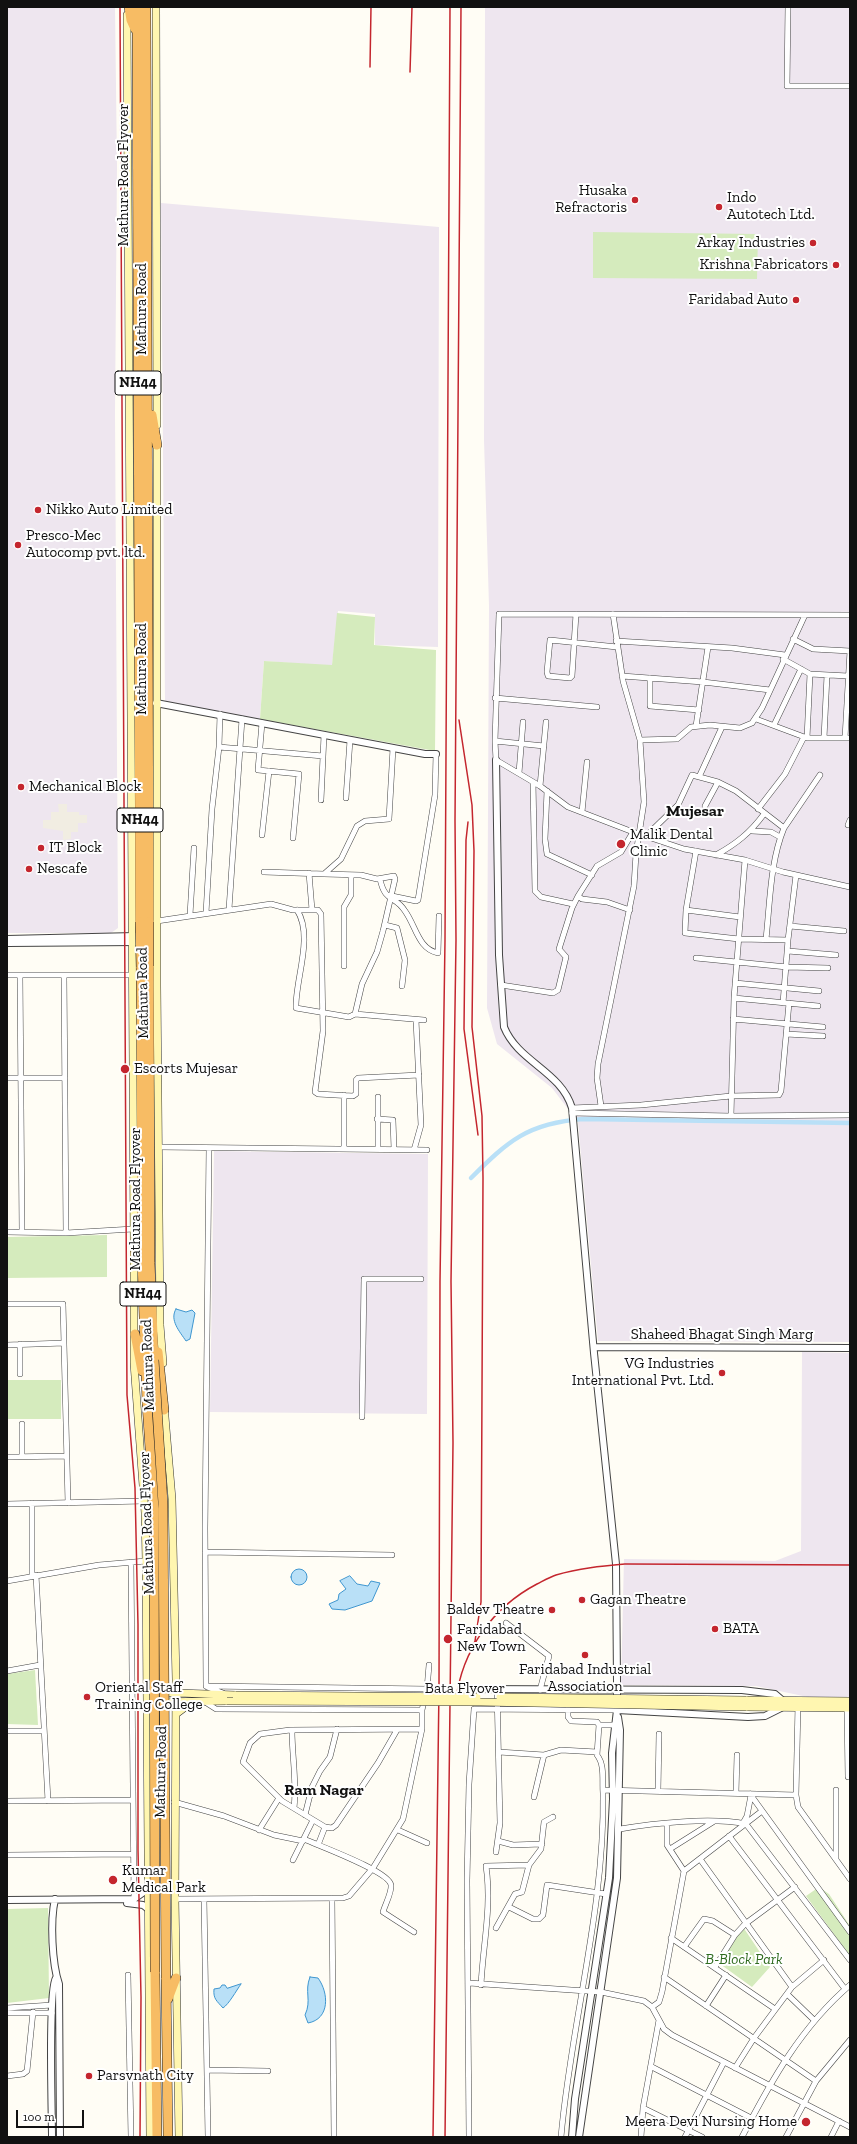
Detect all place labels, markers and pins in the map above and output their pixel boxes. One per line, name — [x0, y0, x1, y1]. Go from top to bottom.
place label: Husaka Refractoris — [555, 182, 627, 217]
place label: Indo Autotech Ltd. — [727, 189, 815, 224]
marker: Husaka Refractoris — [630, 195, 640, 205]
marker: Indo Autotech Ltd. — [714, 202, 724, 212]
place label: Arkay Industries — [697, 234, 805, 252]
marker: Arkay Industries — [808, 238, 818, 248]
place label: Krishna Fabricators — [699, 256, 828, 274]
marker: Krishna Fabricators — [831, 260, 841, 270]
place label: Faridabad Auto — [689, 291, 788, 309]
marker: Faridabad Auto — [791, 295, 801, 305]
place label: Nikko Auto Limited — [46, 501, 172, 519]
marker: Nikko Auto Limited — [33, 505, 43, 515]
place label: Presco-Mec Autocomp pvt. ltd. — [26, 527, 145, 562]
marker: Presco-Mec Autocomp pvt. ltd. — [13, 540, 23, 550]
place label: Mechanical Block — [29, 778, 141, 796]
marker: Mechanical Block — [16, 782, 26, 792]
place label: Malik Dental Clinic — [630, 826, 713, 861]
marker: Malik Dental Clinic — [615, 838, 627, 850]
place label: IT Block — [49, 839, 102, 857]
marker: IT Block — [36, 843, 46, 853]
place label: Nescafe — [37, 860, 87, 878]
marker: Nescafe — [24, 864, 34, 874]
place label: Escorts Mujesar — [134, 1060, 238, 1078]
marker: Escorts Mujesar — [119, 1063, 131, 1075]
place label: VG Industries International Pvt. Ltd. — [572, 1355, 714, 1390]
marker: VG Industries International Pvt. Ltd. — [717, 1368, 727, 1378]
place label: Gagan Theatre — [590, 1591, 686, 1609]
marker: Gagan Theatre — [577, 1595, 587, 1605]
place label: Baldev Theatre — [447, 1601, 544, 1619]
marker: Baldev Theatre — [547, 1605, 557, 1615]
place label: BATA — [723, 1620, 759, 1638]
place label: Faridabad New Town — [457, 1621, 526, 1656]
marker: BATA — [710, 1624, 720, 1634]
marker: Faridabad New Town — [442, 1633, 454, 1645]
marker: Faridabad Industrial Association — [580, 1650, 590, 1660]
place label: Faridabad Industrial Association — [519, 1661, 651, 1696]
place label: Oriental Staff Training College — [95, 1679, 203, 1714]
marker: Oriental Staff Training College — [82, 1692, 92, 1702]
place label: Kumar Medical Park — [122, 1862, 206, 1897]
marker: Kumar Medical Park — [107, 1874, 119, 1886]
place label: Parsvnath City — [97, 2067, 194, 2085]
marker: Parsvnath City — [84, 2071, 94, 2081]
place label: Meera Devi Nursing Home — [625, 2113, 797, 2131]
marker: Meera Devi Nursing Home — [800, 2116, 812, 2128]

